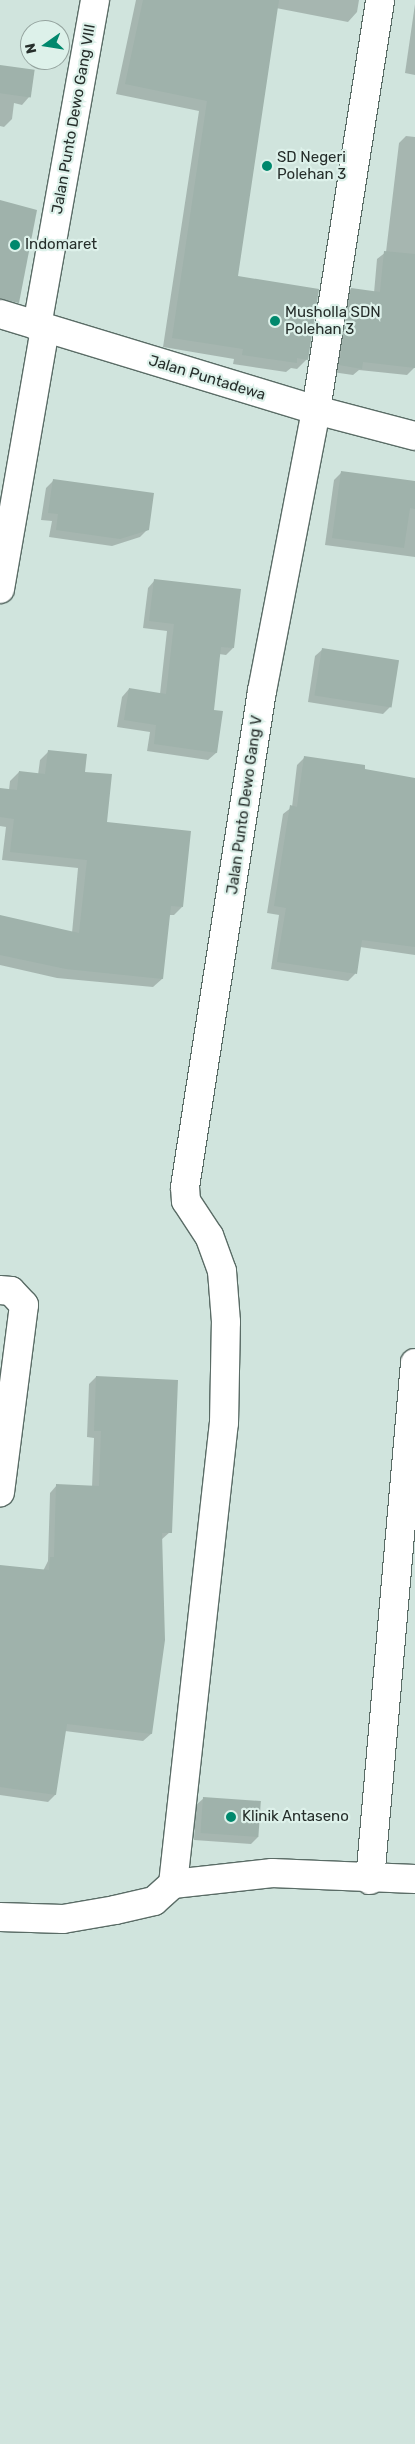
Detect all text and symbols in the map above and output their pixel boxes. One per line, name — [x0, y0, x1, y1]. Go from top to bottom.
north arrow — [20, 20, 70, 70]
street label: Jalan Punto Dewo Gang VIII — [48, 22, 100, 216]
text: N — [21, 41, 40, 55]
place label: SD Negeri Polehan 3 — [277, 148, 346, 183]
marker: SD Negeri Polehan 3 — [261, 160, 273, 172]
place label: Indomaret — [25, 236, 97, 254]
marker: Indomaret — [9, 239, 21, 251]
place label: Musholla SDN Polehan 3 — [285, 303, 381, 338]
marker: Musholla SDN Polehan 3 — [269, 315, 281, 327]
street label: Jalan Puntadewa — [146, 352, 268, 404]
street label: Jalan Punto Dewo Gang V — [224, 714, 266, 896]
place label: Klinik Antaseno — [242, 1808, 349, 1826]
marker: Klinik Antaseno — [224, 1810, 238, 1824]

